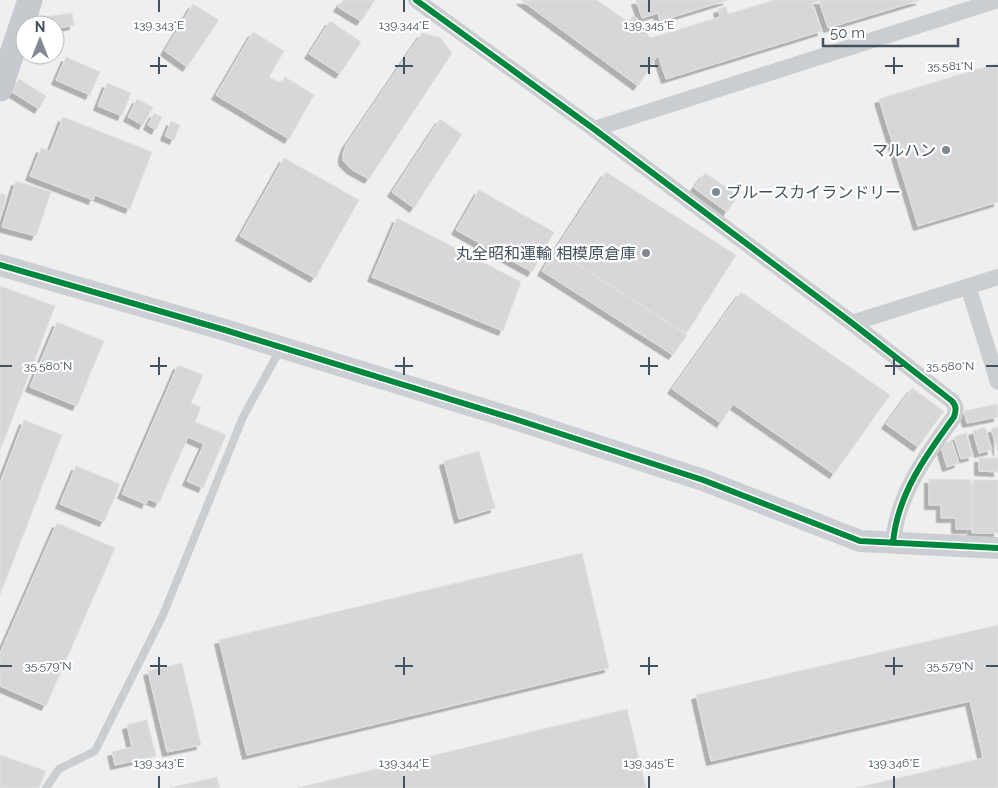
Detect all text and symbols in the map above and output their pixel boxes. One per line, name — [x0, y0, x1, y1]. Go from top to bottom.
north arrow — [15, 15, 65, 65]
scale bar — [823, 15, 958, 47]
text: 139.343°E — [134, 18, 184, 32]
text: 139.344°E — [379, 18, 429, 32]
text: 139.345°E — [624, 18, 674, 32]
text: N — [35, 19, 45, 35]
text: 50 m — [830, 24, 865, 42]
text: 35.581°N — [927, 59, 973, 73]
place label: マルハン — [872, 141, 936, 160]
marker: マルハン — [940, 144, 952, 156]
place label: ブルースカイランドリー — [726, 183, 901, 202]
marker: ブルースカイランドリー — [710, 186, 722, 198]
place label: 丸全昭和運輸 相模原倉庫 — [456, 244, 636, 263]
marker: 丸全昭和運輸 相模原倉庫 — [640, 247, 652, 259]
text: 35.580°N — [24, 359, 72, 373]
text: 35.580°N — [926, 359, 974, 373]
text: 35.579°N — [24, 659, 72, 673]
text: 35.579°N — [926, 659, 974, 673]
text: 139.343°E — [134, 756, 184, 770]
text: 139.344°E — [379, 756, 429, 770]
text: 139.345°E — [624, 756, 674, 770]
text: 139.346°E — [868, 756, 920, 770]

